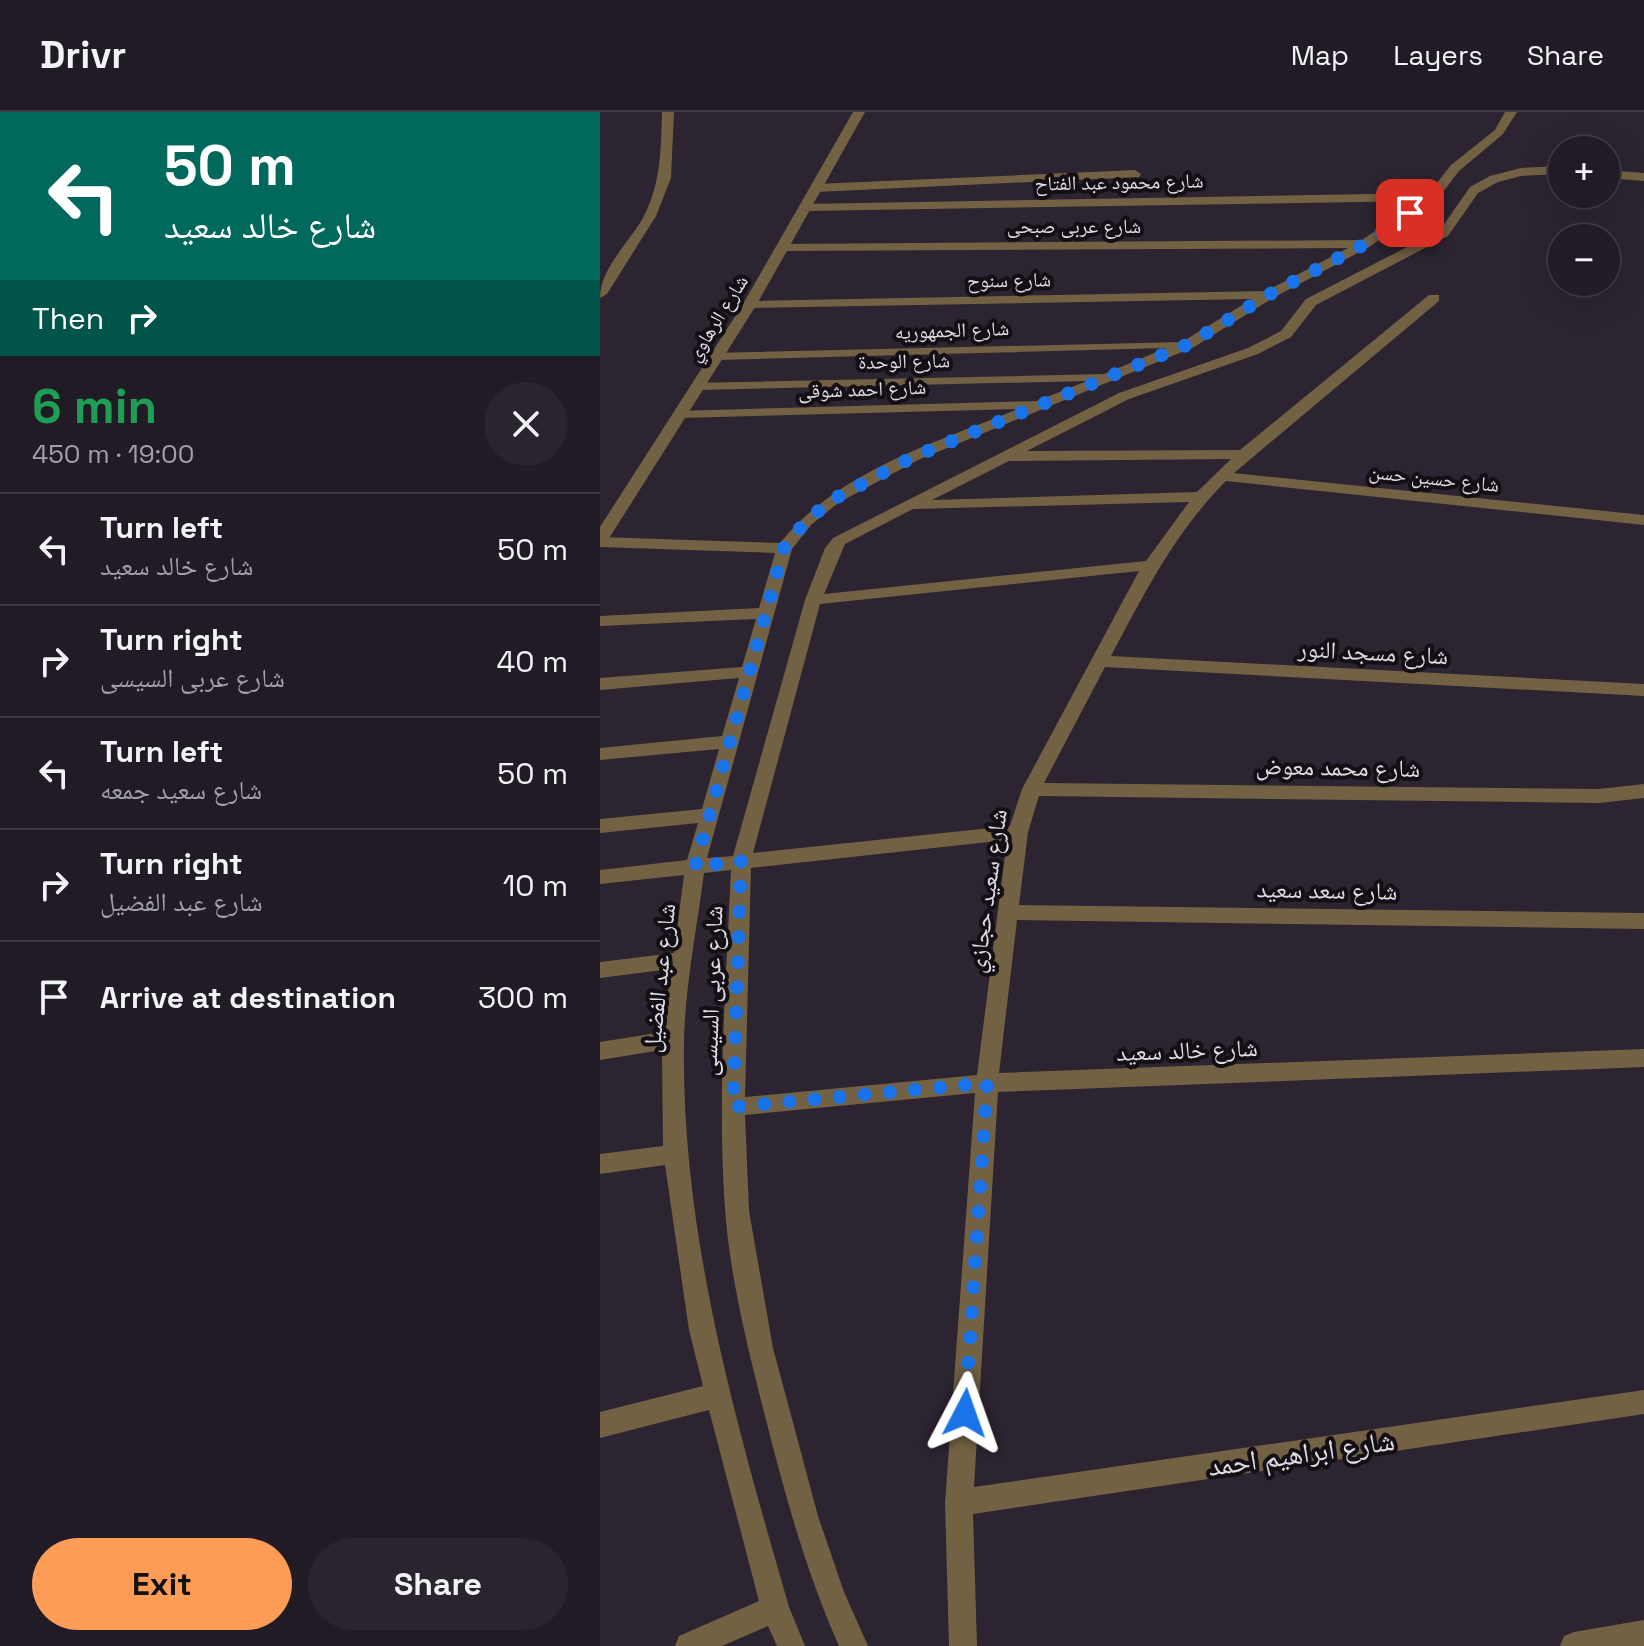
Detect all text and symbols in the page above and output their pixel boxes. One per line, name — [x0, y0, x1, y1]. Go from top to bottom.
text: Drivr — [40, 31, 126, 79]
text: Map — [1291, 37, 1349, 73]
text: Layers — [1393, 37, 1483, 73]
text: Share — [1527, 37, 1604, 73]
text: 50 m — [164, 130, 296, 201]
map controls — [1548, 136, 1620, 296]
button: + — [1548, 136, 1620, 208]
icon: left — [32, 144, 136, 248]
street label: شارع محمود عبد الفتاح — [1034, 168, 1204, 196]
pin — [1376, 179, 1444, 247]
icon: arrive — [1388, 191, 1432, 235]
text: شارع خالد سعيد — [164, 203, 376, 249]
street label: شارع عربى صبحى — [1007, 213, 1141, 239]
button: − — [1548, 224, 1620, 296]
street label: شارع سنوح — [967, 266, 1051, 294]
street label: شارع الرهاوي — [680, 270, 756, 368]
icon: right — [120, 296, 164, 340]
text: Then — [32, 299, 104, 338]
street label: شارع الجمهوريه — [894, 315, 1010, 345]
street label: شارع الوحدة — [858, 347, 950, 375]
street label: شارع احمد شوقى — [797, 374, 927, 404]
text: 6 min — [32, 376, 157, 437]
button: close — [484, 382, 568, 466]
text: 450 m · 19:00 — [32, 437, 194, 471]
street label: شارع حسين حسن — [1368, 458, 1500, 498]
text: Turn left — [100, 508, 223, 547]
icon: left — [32, 527, 76, 571]
text: 50 m — [497, 530, 568, 569]
text: شارع خالد سعيد — [100, 549, 253, 583]
text: Turn right — [100, 620, 243, 659]
street label: شارع مسجد النور — [1296, 633, 1449, 671]
icon: right — [32, 639, 76, 683]
text: 40 m — [497, 642, 568, 681]
text: شارع عربى السيسى — [100, 661, 285, 695]
text: Turn left — [100, 732, 223, 771]
street label: شارع محمد معوض — [1255, 750, 1421, 784]
icon: left — [32, 751, 76, 795]
text: 50 m — [497, 754, 568, 793]
text: شارع سعيد جمعه — [100, 773, 262, 807]
street label: شارع سعيد حجازي — [960, 807, 1018, 975]
text: Turn right — [100, 844, 243, 883]
icon: right — [32, 863, 76, 907]
text: 10 m — [503, 866, 568, 905]
street label: شارع سعد سعيد — [1256, 873, 1398, 907]
text: شارع عبد الفضيل — [100, 885, 263, 919]
street label: شارع عبد الفضيل — [636, 902, 682, 1054]
street label: شارع عربى السيسى — [693, 905, 729, 1077]
icon: arrive — [32, 975, 76, 1019]
text: Arrive at destination — [100, 978, 396, 1017]
text: 300 m — [478, 978, 568, 1017]
street label: شارع خالد سعيد — [1116, 1032, 1258, 1068]
position arrow — [923, 1371, 1007, 1455]
street label: شارع ابراهيم احمد — [1205, 1422, 1397, 1485]
button: Exit — [32, 1538, 292, 1630]
button: Share — [308, 1538, 568, 1630]

